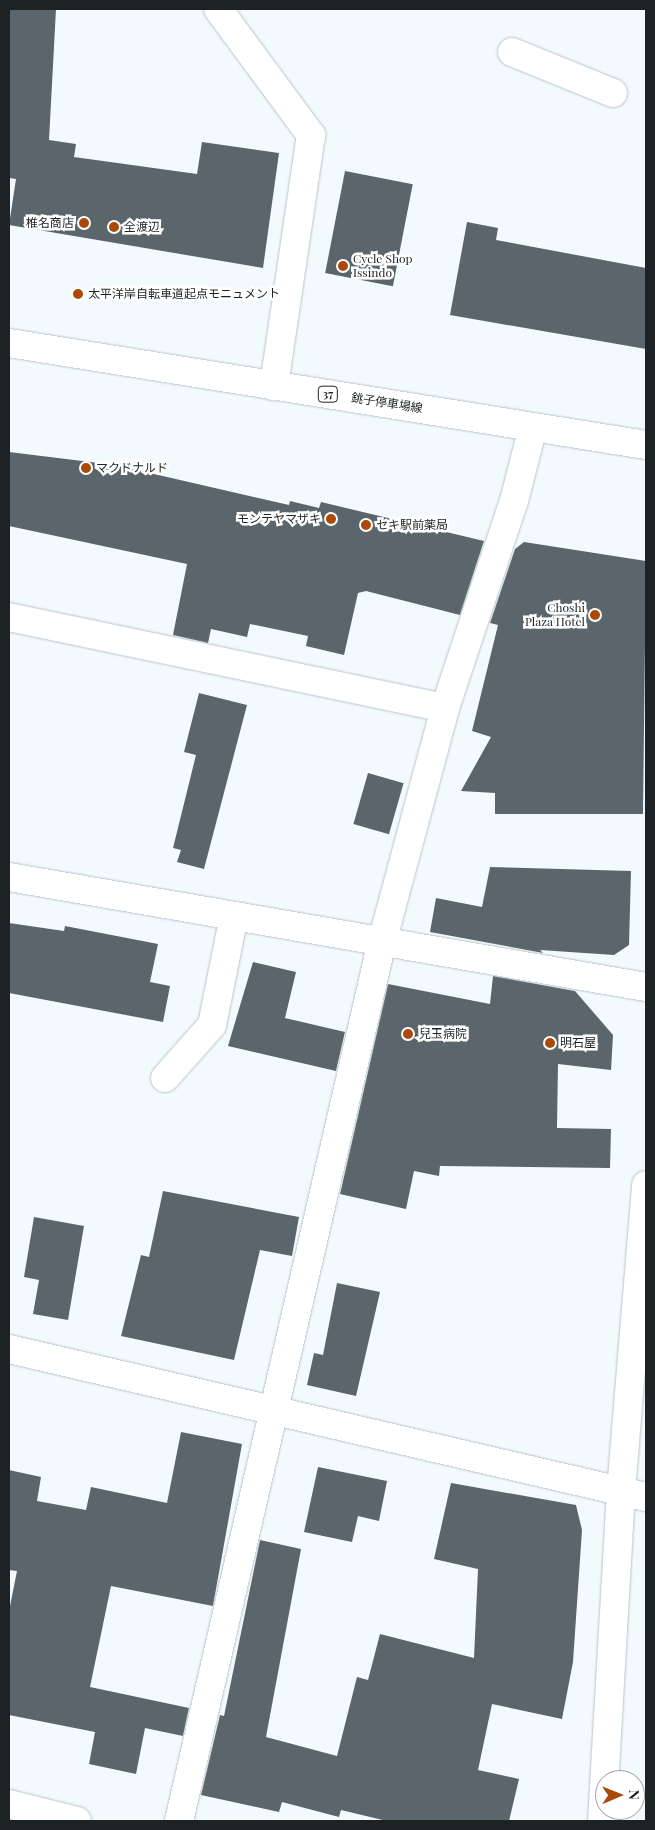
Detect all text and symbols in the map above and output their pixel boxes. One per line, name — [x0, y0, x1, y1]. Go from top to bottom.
place label: 椎名商店 — [26, 216, 74, 230]
marker: 椎名商店 — [78, 217, 90, 229]
place label: 全渡辺 — [124, 220, 160, 234]
marker: 全渡辺 — [108, 221, 120, 233]
place label: Cycle Shop Issindo — [353, 252, 412, 280]
marker: Cycle Shop Issindo — [337, 260, 349, 272]
place label: 太平洋岸自転車道起点モニュメント — [88, 287, 280, 301]
marker: 太平洋岸自転車道起点モニュメント — [72, 288, 84, 300]
road number: 37 — [317, 386, 339, 402]
street label: 銚子停車場線 — [350, 390, 424, 416]
place label: マクドナルド — [96, 461, 168, 475]
marker: マクドナルド — [80, 462, 92, 474]
place label: モンテヤマザキ — [237, 512, 321, 526]
marker: モンテヤマザキ — [325, 513, 337, 525]
place label: セキ駅前薬局 — [376, 518, 448, 532]
marker: セキ駅前薬局 — [360, 519, 372, 531]
place label: Choshi Plaza Hotel — [525, 601, 585, 629]
marker: Choshi Plaza Hotel — [589, 609, 601, 621]
marker: 兒玉病院 — [401, 1027, 415, 1041]
place label: 兒玉病院 — [419, 1027, 467, 1041]
place label: 明石屋 — [560, 1036, 596, 1050]
marker: 明石屋 — [544, 1037, 556, 1049]
north arrow — [595, 1770, 645, 1820]
text: N — [625, 1790, 644, 1800]

